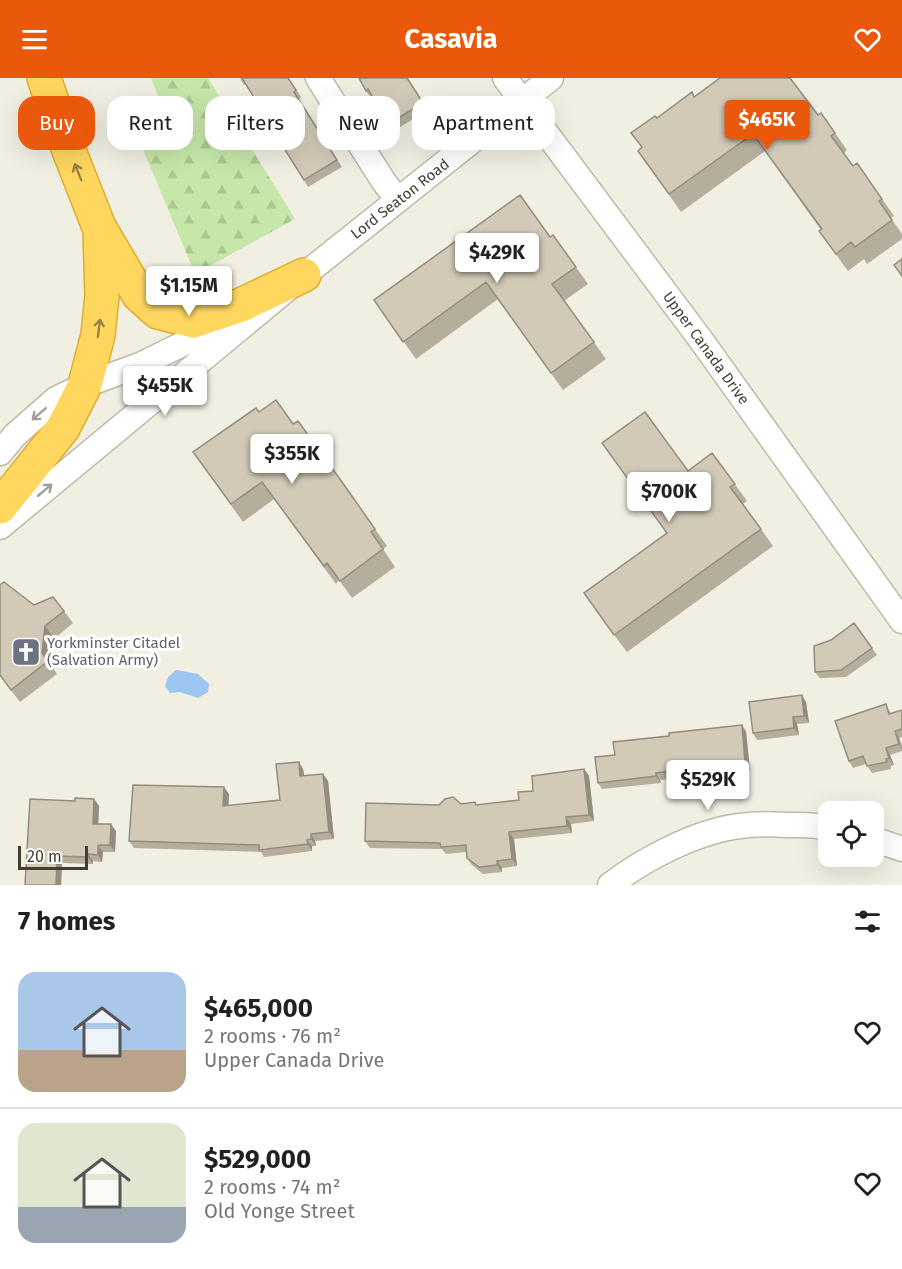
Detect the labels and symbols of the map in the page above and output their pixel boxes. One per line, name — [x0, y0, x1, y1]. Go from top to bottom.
pin: $465K — [725, 100, 809, 151]
street label: Lord Seaton Road — [347, 155, 453, 243]
one-way arrow — [72, 163, 83, 182]
pin: $429K — [455, 233, 539, 284]
pin: $1.15M — [140, 266, 238, 317]
street label: Upper Canada Drive — [659, 288, 753, 408]
one-way arrow — [93, 319, 104, 339]
pin: $455K — [123, 366, 207, 417]
one-way arrow — [32, 407, 47, 421]
pin: $355K — [250, 434, 334, 485]
pin: $700K — [627, 472, 711, 523]
one-way arrow — [37, 483, 53, 496]
place label: Yorkminster Citadel (Salvation Army) — [47, 634, 181, 669]
church icon: Yorkminster Citadel (Salvation Army) — [10, 636, 42, 668]
pin: $529K — [666, 760, 750, 811]
scale bar — [18, 843, 88, 870]

